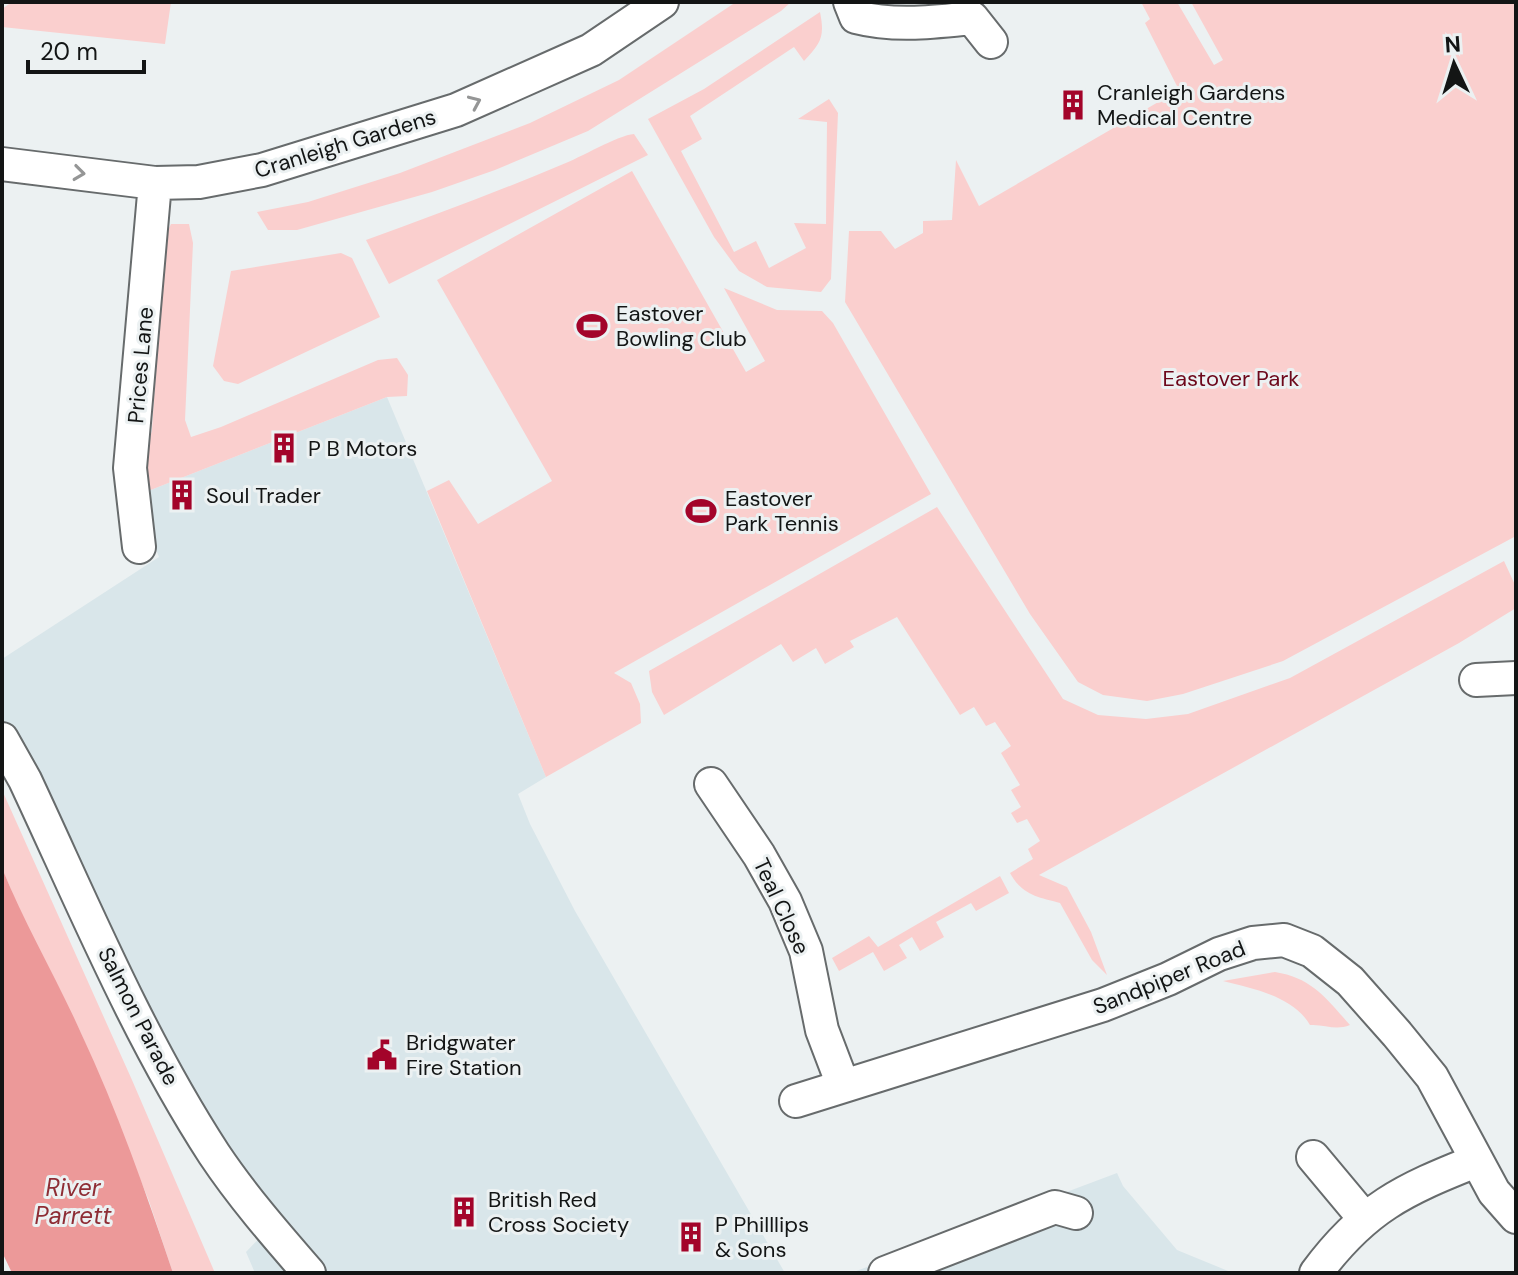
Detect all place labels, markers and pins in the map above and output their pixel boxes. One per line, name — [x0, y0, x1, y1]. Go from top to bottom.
place label: Cranleigh Gardens Medical Centre — [1097, 78, 1285, 132]
building icon: Cranleigh Gardens Medical Centre — [1056, 88, 1090, 122]
place label: Eastover Bowling Club — [616, 299, 747, 353]
sports icon: Eastover Bowling Club — [575, 309, 609, 343]
building icon: P B Motors — [267, 431, 301, 465]
place label: P B Motors — [308, 434, 417, 463]
building icon: Soul Trader — [165, 478, 199, 512]
place label: Soul Trader — [206, 481, 321, 510]
place label: Eastover Park Tennis — [725, 484, 839, 538]
sports icon: Eastover Park Tennis — [684, 494, 718, 528]
place label: Bridgwater Fire Station — [406, 1028, 522, 1082]
public building icon: Bridgwater Fire Station — [365, 1038, 399, 1072]
place label: British Red Cross Society — [488, 1185, 629, 1239]
building icon: British Red Cross Society — [447, 1195, 481, 1229]
place label: P Philllips & Sons — [715, 1210, 809, 1264]
building icon: P Philllips & Sons — [674, 1220, 708, 1254]

